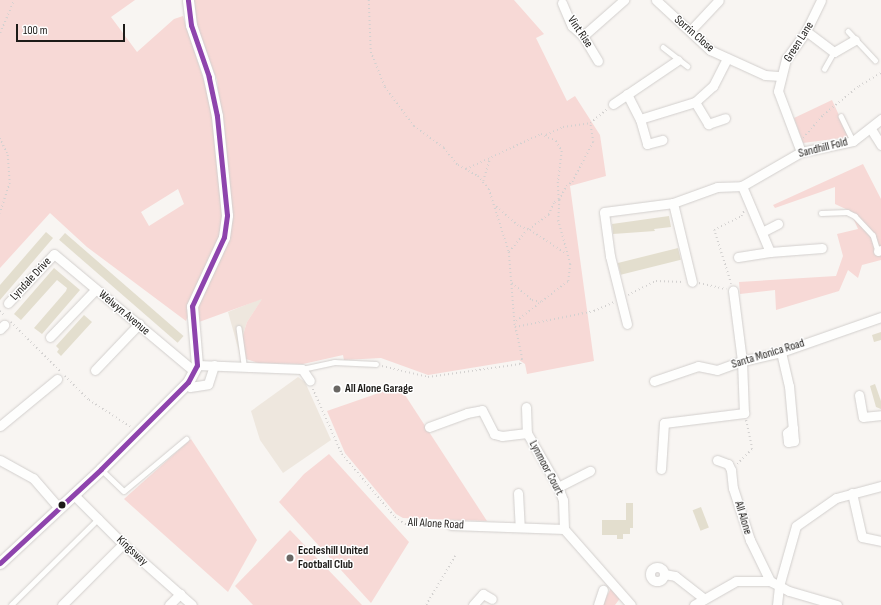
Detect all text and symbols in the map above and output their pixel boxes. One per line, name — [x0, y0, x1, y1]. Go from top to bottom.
street label: Vint Rise — [564, 13, 596, 51]
street label: Sorrin Close — [671, 13, 717, 55]
scale bar — [18, 16, 127, 42]
street label: Green Lane — [781, 19, 817, 65]
text: 100 m — [23, 23, 48, 38]
street label: Sandhill Fold — [797, 135, 849, 161]
street label: Lyndale Drive — [8, 255, 54, 303]
street label: Welwyn Avenue — [95, 287, 153, 339]
street label: Santa Monica Road — [730, 336, 806, 372]
place label: All Alone Garage — [345, 382, 413, 396]
marker: All Alone Garage — [332, 384, 342, 394]
street label: Lynmoor Court — [526, 438, 566, 498]
unlabelled marker — [57, 500, 67, 510]
street label: All Alone — [731, 500, 755, 536]
street label: All Alone Road — [408, 515, 464, 533]
street label: Kingsway — [113, 533, 151, 569]
place label: Eccleshill United Football Club — [298, 544, 368, 572]
marker: Eccleshill United Football Club — [285, 553, 295, 563]

